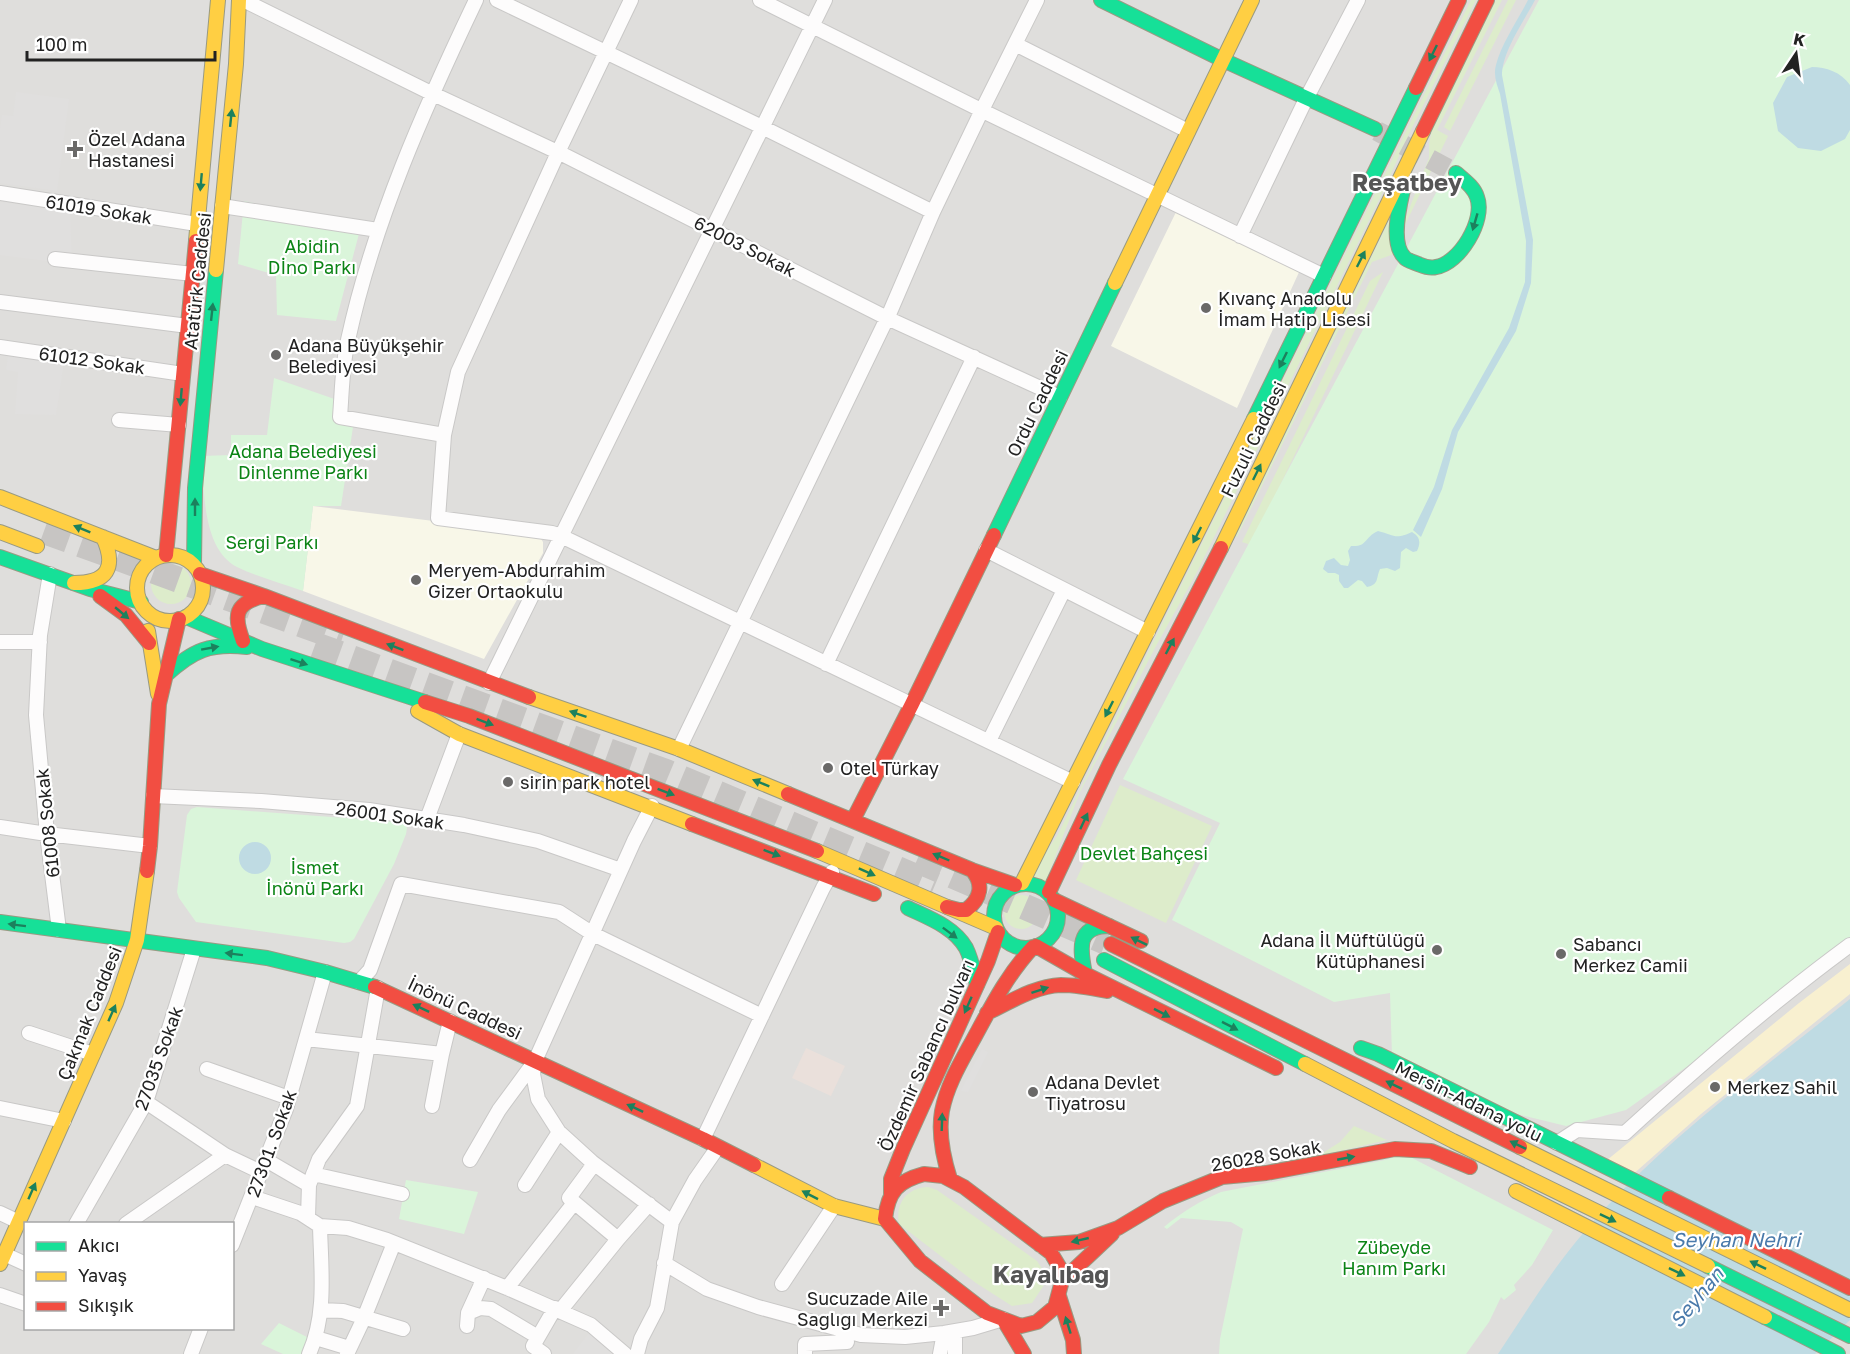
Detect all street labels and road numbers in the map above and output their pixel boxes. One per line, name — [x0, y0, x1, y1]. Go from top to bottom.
street label: 61019 Sokak — [44, 190, 154, 228]
street label: Atatürk Caddesi — [179, 211, 215, 351]
street label: 62003 Sokak — [690, 211, 800, 281]
street label: 61012 Sokak — [37, 342, 147, 378]
street label: Ordu Caddesi — [1002, 346, 1072, 460]
street label: Fuzuli Caddesi — [1215, 378, 1291, 500]
street label: 61008 Sokak — [30, 767, 64, 879]
street label: 26001 Sokak — [334, 796, 446, 834]
street label: Çakmak Caddesi — [52, 943, 126, 1083]
street label: Özdemir Sabancı bulvarı — [874, 955, 978, 1155]
street label: İnönü Caddesi — [404, 972, 526, 1044]
street label: 27035 Sokak — [129, 1003, 187, 1113]
street label: Mersin-Adana yolu — [1392, 1056, 1546, 1146]
street label: 27301. Sokak — [241, 1086, 301, 1200]
street label: 26028 Sokak — [1209, 1135, 1323, 1175]

